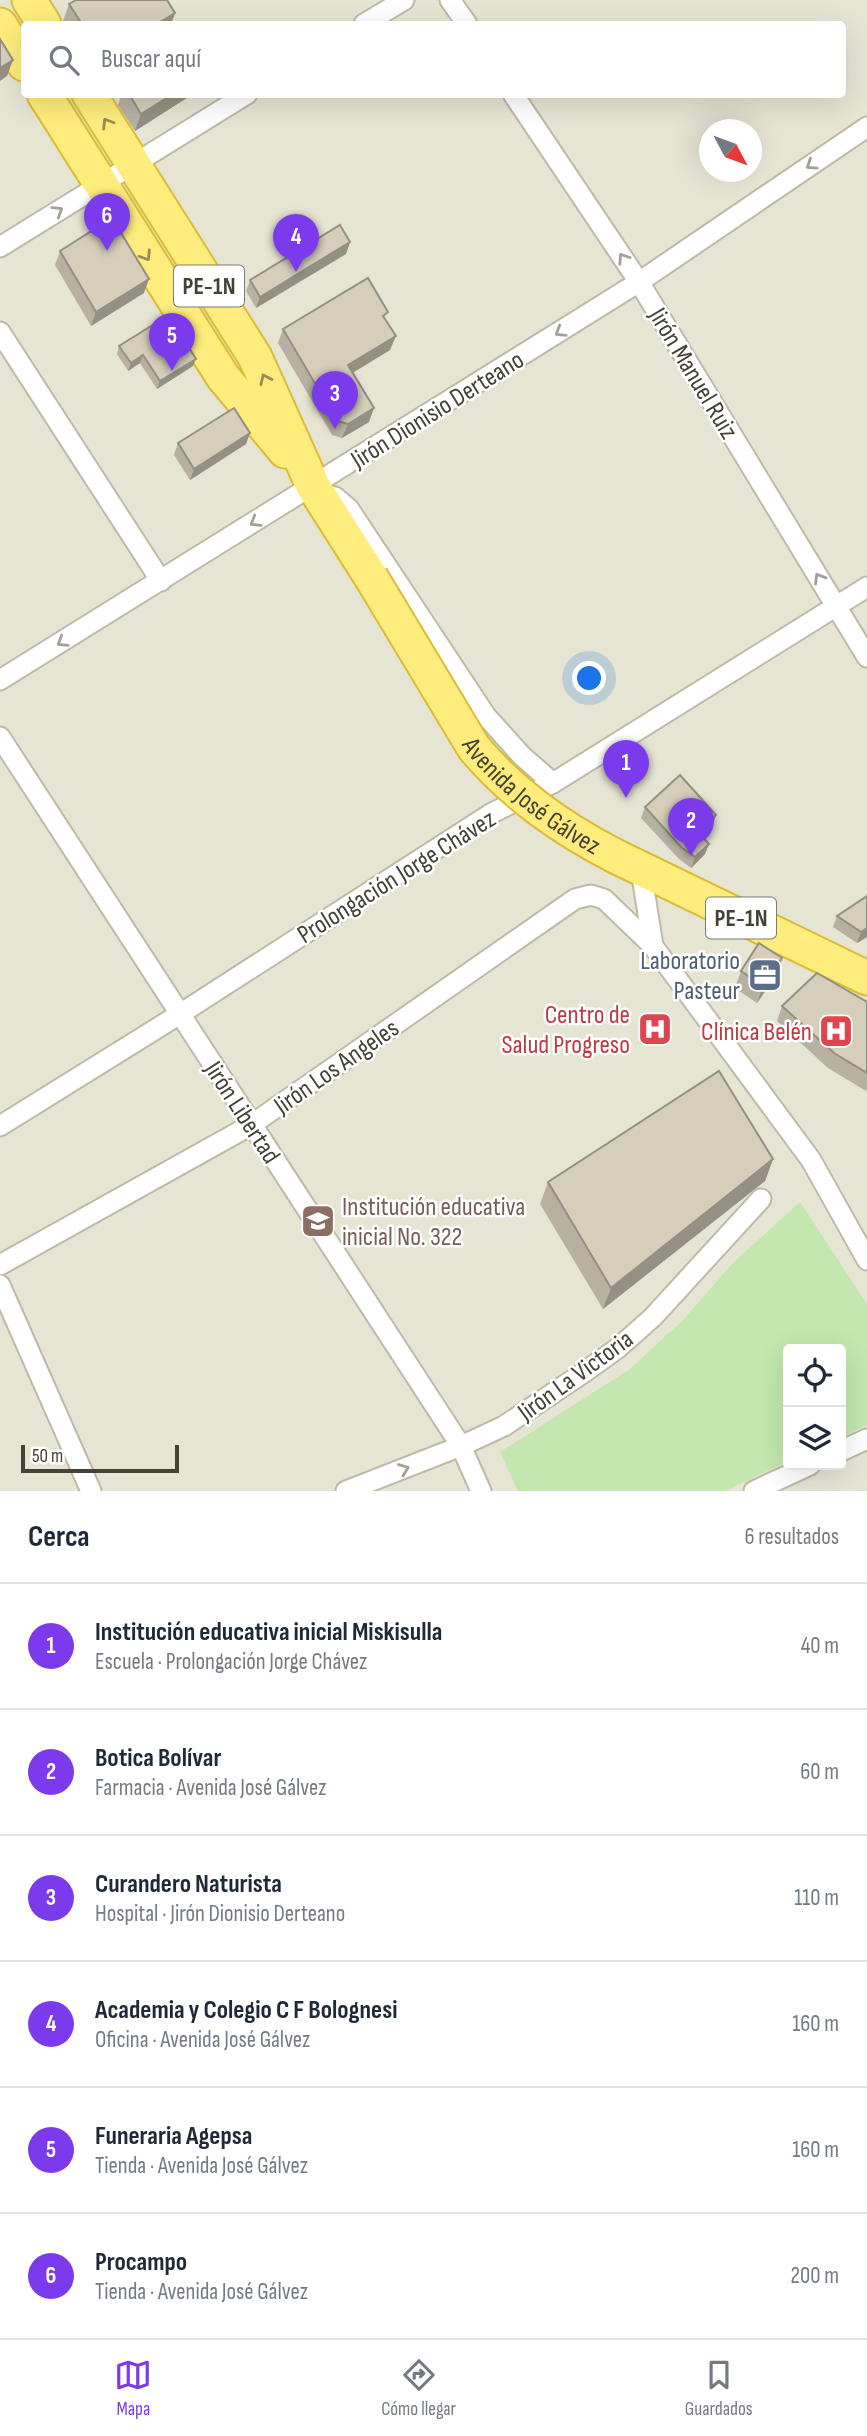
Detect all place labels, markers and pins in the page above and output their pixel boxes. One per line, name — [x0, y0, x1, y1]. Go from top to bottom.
pin: 6 — [84, 193, 130, 251]
pin: 4 — [273, 214, 319, 272]
pin: 5 — [149, 313, 195, 371]
pin: 3 — [312, 371, 358, 429]
pin: 1 — [603, 740, 649, 798]
pin: 2 — [668, 798, 714, 856]
place label: Laboratorio Pasteur — [640, 946, 741, 1007]
office icon: Laboratorio Pasteur — [746, 956, 784, 994]
place label: Centro de Salud Progreso — [501, 1000, 630, 1061]
hospital icon: Centro de Salud Progreso — [636, 1010, 674, 1048]
hospital icon: Clínica Belén — [817, 1012, 855, 1050]
place label: Clínica Belén — [701, 1017, 812, 1048]
place label: Institución educativa inicial No. 322 — [342, 1192, 525, 1253]
school or university icon: Institución educativa inicial No. 322 — [299, 1202, 337, 1240]

